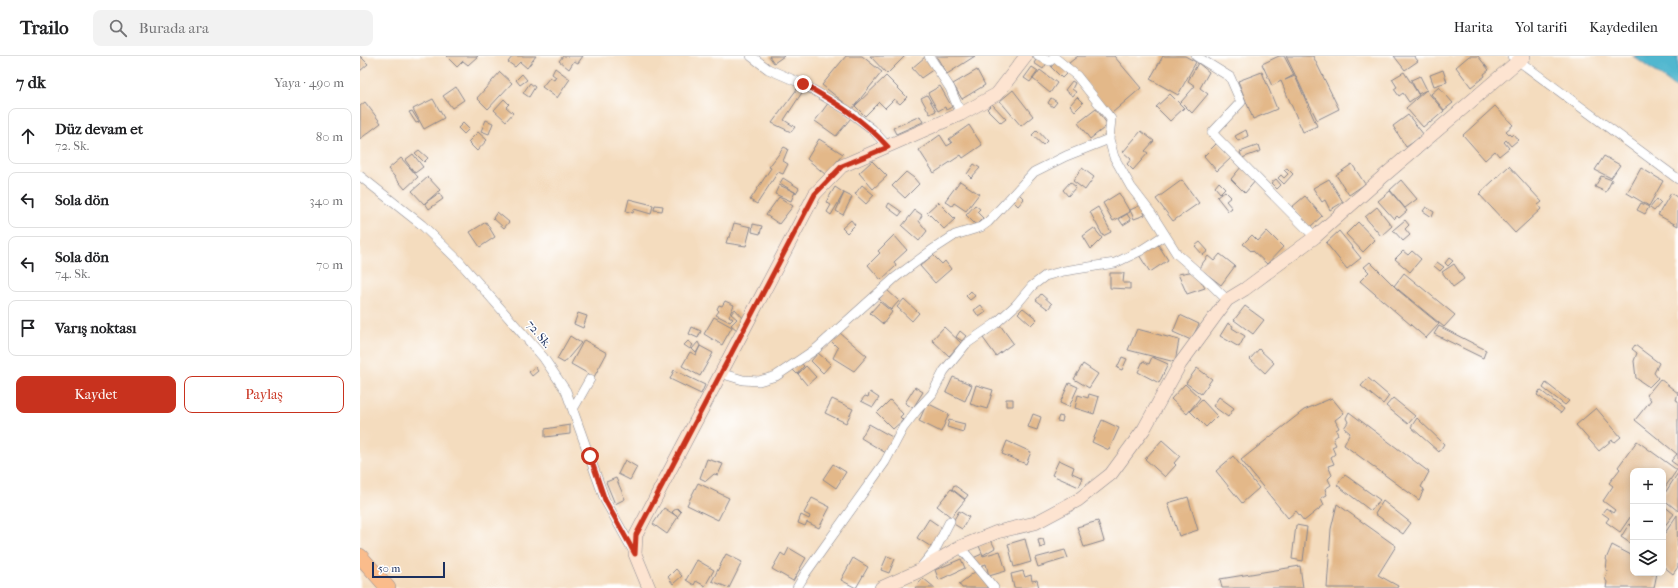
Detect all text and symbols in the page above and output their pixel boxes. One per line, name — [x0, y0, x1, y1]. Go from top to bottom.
search box — [93, 10, 373, 46]
text: Trailo — [20, 17, 69, 39]
icon: search — [107, 17, 129, 39]
text: Burada ara — [139, 19, 209, 37]
text: Harita — [1454, 19, 1493, 36]
text: Yol tarifi — [1515, 19, 1567, 36]
text: Kaydedilen — [1589, 19, 1658, 36]
text: 7 dk — [16, 72, 46, 92]
text: Yaya · 490 m — [274, 75, 344, 90]
route end — [794, 75, 812, 93]
text: Düz devam et — [55, 120, 143, 138]
icon: ahead — [17, 125, 39, 147]
text: 80 m — [316, 129, 343, 144]
text: 72. Sk. — [55, 138, 89, 153]
icon: left — [17, 189, 39, 211]
text: Sola dön — [55, 191, 109, 209]
text: 340 m — [309, 193, 343, 208]
text: Sola dön — [55, 248, 109, 266]
icon: left — [17, 253, 39, 275]
text: 70 m — [316, 257, 343, 272]
text: 74. Sk. — [55, 266, 90, 281]
icon: arrive — [17, 317, 39, 339]
street label: 72. Sk. — [523, 317, 555, 351]
text: Varış noktası — [55, 319, 136, 337]
button: Kaydet — [16, 376, 176, 413]
button: Paylaş — [184, 376, 344, 413]
route start — [581, 447, 599, 465]
map controls — [1630, 468, 1666, 576]
button: + — [1630, 468, 1666, 504]
button: − — [1630, 504, 1666, 540]
button: layers — [1630, 540, 1666, 576]
scale bar — [372, 560, 445, 579]
text: 50 m — [378, 562, 400, 575]

